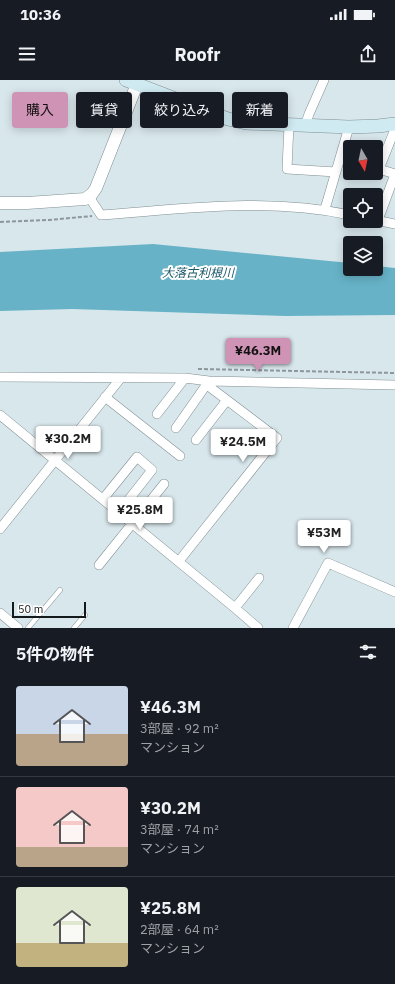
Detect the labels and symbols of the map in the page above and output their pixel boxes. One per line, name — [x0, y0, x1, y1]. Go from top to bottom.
north arrow — [343, 140, 383, 180]
water label: 大落古利根川 — [162, 265, 236, 280]
pin: ¥46.3M — [225, 338, 291, 372]
pin: ¥30.2M — [35, 426, 101, 460]
pin: ¥24.5M — [210, 429, 276, 463]
pin: ¥25.8M — [107, 497, 173, 531]
pin: ¥53M — [300, 520, 348, 554]
scale bar — [12, 600, 86, 619]

